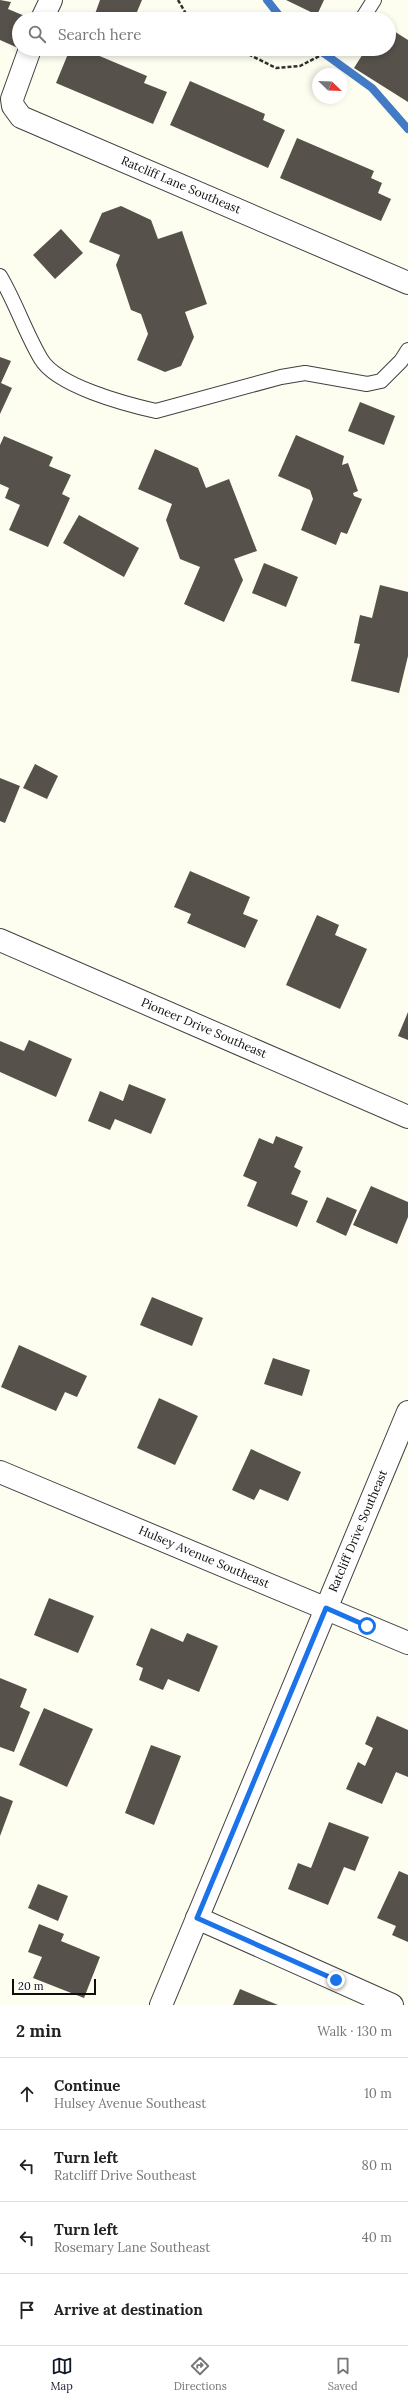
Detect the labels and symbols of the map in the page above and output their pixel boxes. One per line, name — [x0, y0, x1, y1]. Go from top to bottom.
north arrow — [312, 68, 348, 104]
street label: Ratcliff Lane Southeast — [119, 152, 244, 217]
street label: Pioneer Drive Southeast — [139, 994, 270, 1061]
street label: Ratcliff Drive Southeast — [325, 1467, 390, 1594]
street label: Hulsey Avenue Southeast — [137, 1522, 272, 1591]
route start — [358, 1617, 376, 1635]
route end — [327, 1971, 345, 1989]
scale bar — [12, 1977, 96, 1996]

